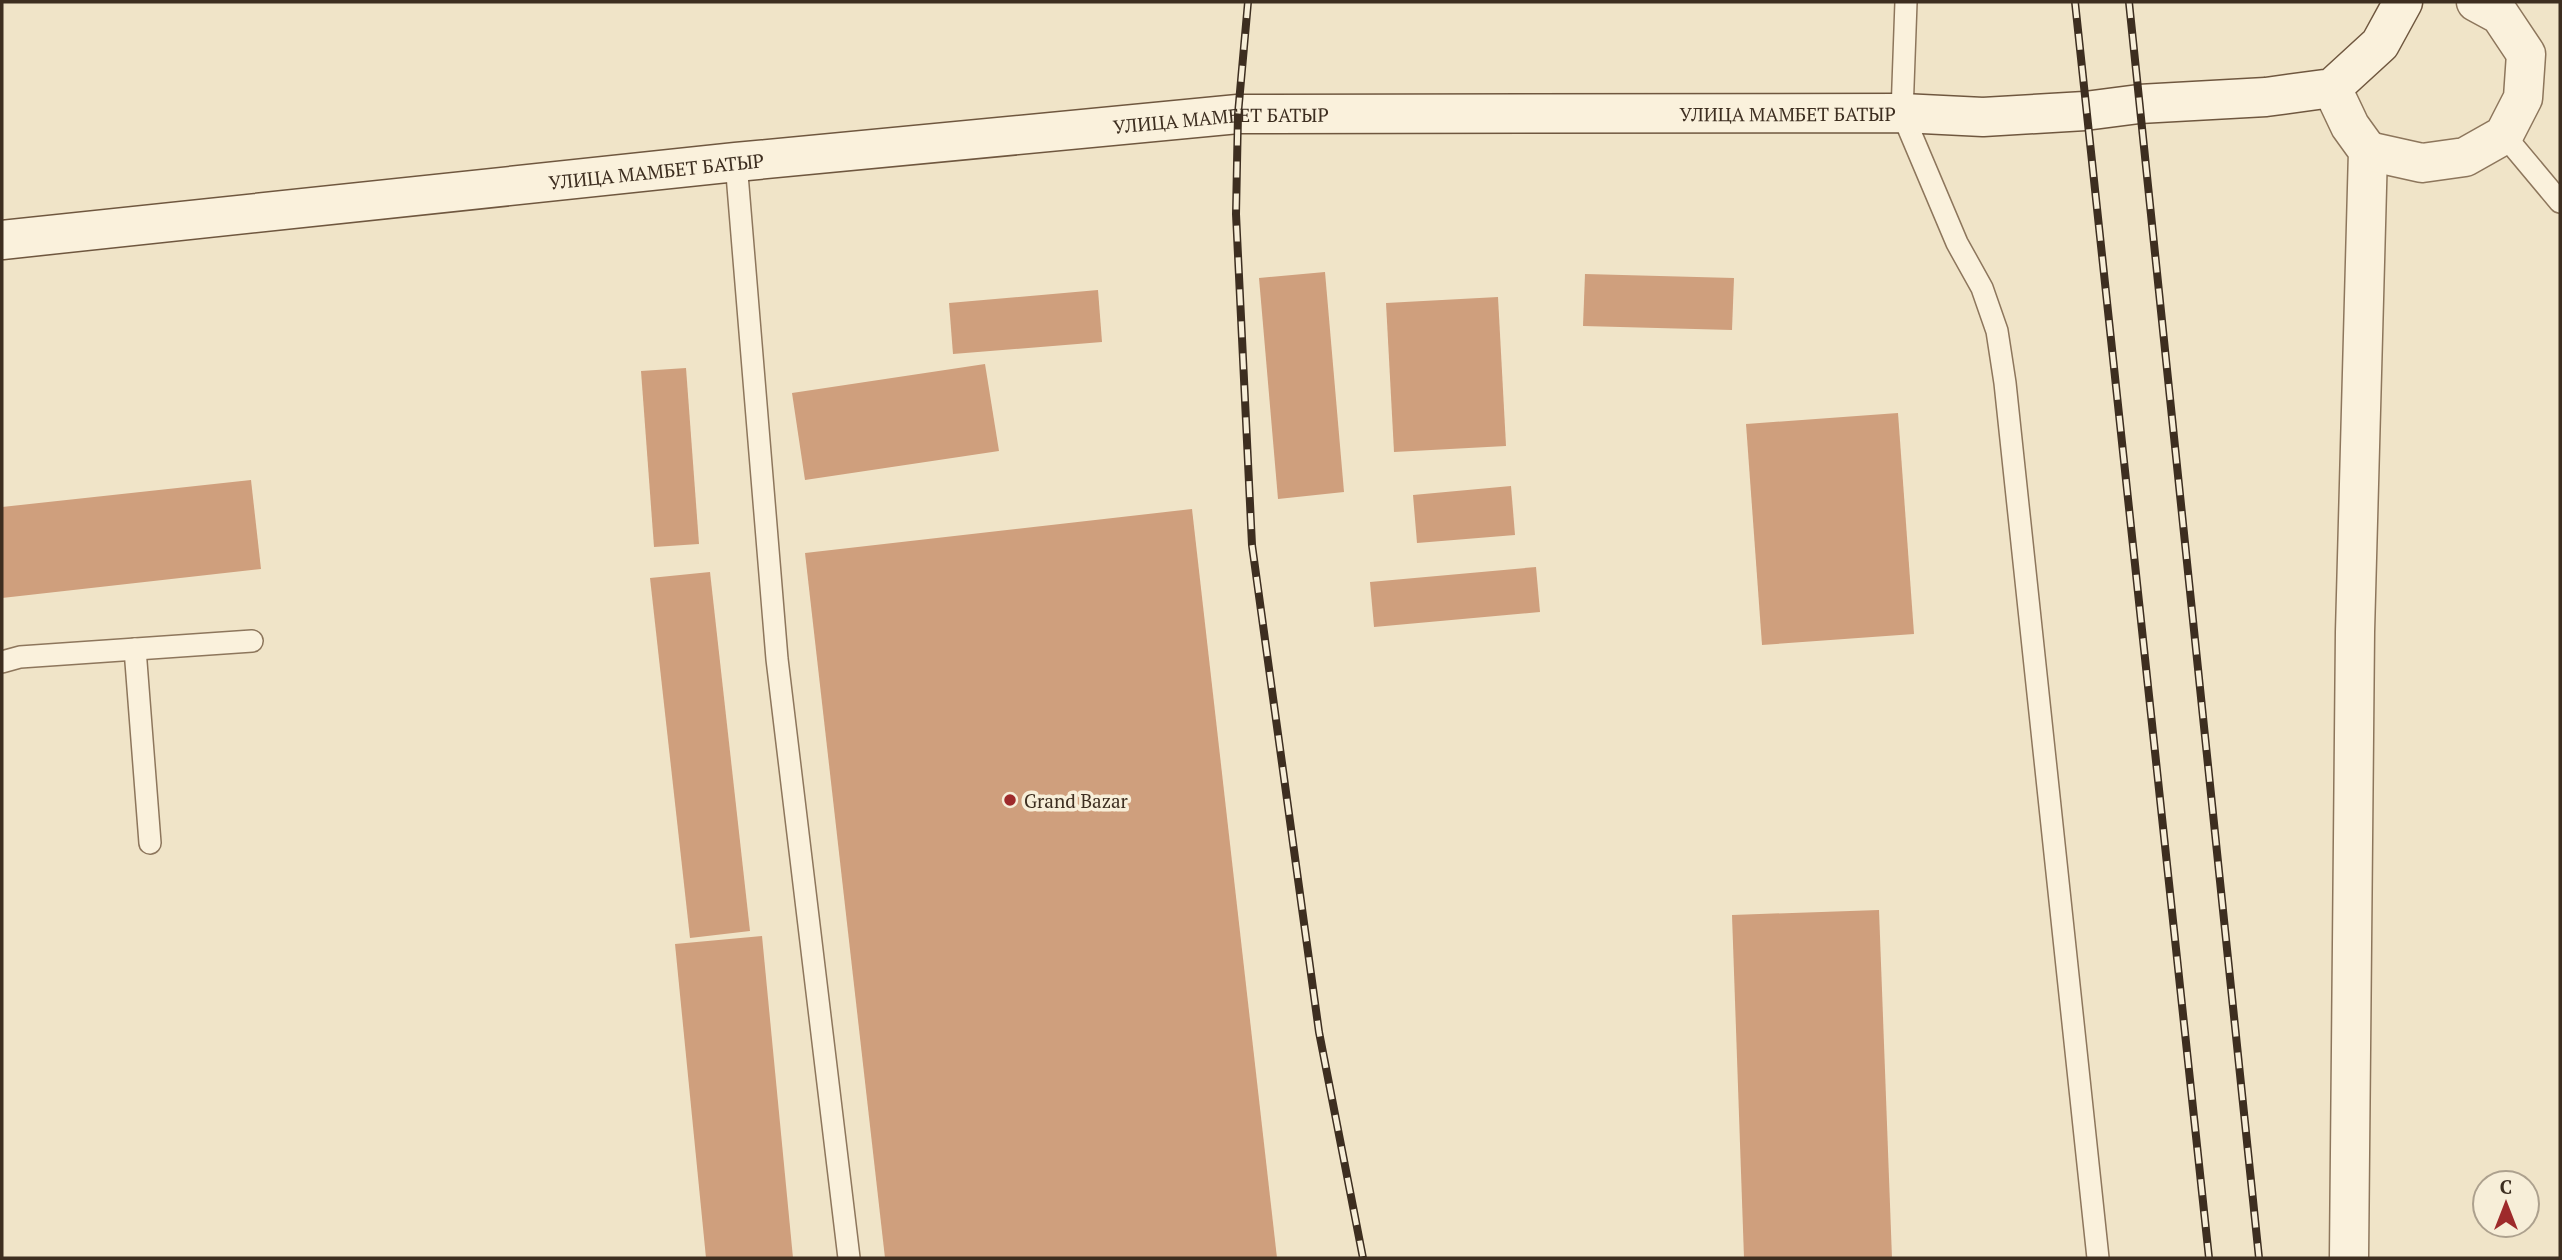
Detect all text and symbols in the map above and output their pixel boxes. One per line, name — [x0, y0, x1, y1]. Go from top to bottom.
street label: УЛИЦА МАМБЕТ БАТЫР — [1112, 101, 1329, 138]
street label: УЛИЦА МАМБЕТ БАТЫР — [1679, 101, 1896, 126]
street label: УЛИЦА МАМБЕТ БАТЫР — [547, 147, 765, 194]
place label: Grand Bazar — [1024, 788, 1129, 813]
marker: Grand Bazar — [1002, 792, 1018, 808]
north arrow — [2471, 1169, 2541, 1239]
text: С — [2500, 1174, 2512, 1199]

